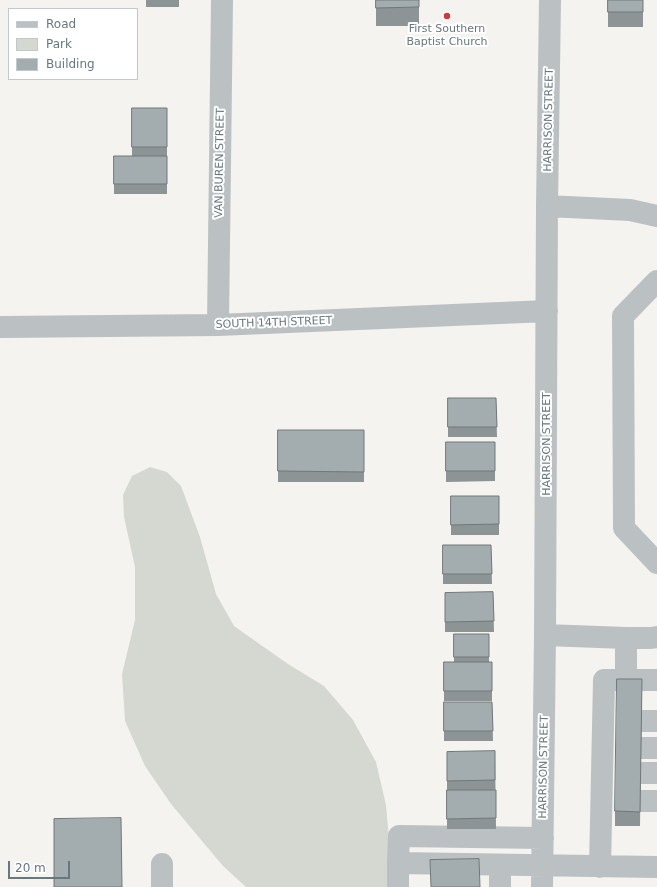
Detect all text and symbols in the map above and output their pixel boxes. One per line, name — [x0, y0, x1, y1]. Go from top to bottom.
legend — [8, 8, 138, 80]
marker: First Southern Baptist Church — [442, 11, 452, 21]
text: Road — [46, 17, 76, 31]
place label: First Southern Baptist Church — [406, 22, 488, 48]
text: Park — [46, 37, 72, 51]
text: Building — [46, 57, 95, 71]
street label: HARRISON STREET — [541, 68, 557, 172]
street label: VAN BUREN STREET — [212, 108, 228, 218]
street label: SOUTH 14TH STREET — [215, 314, 333, 332]
street label: HARRISON STREET — [540, 392, 554, 496]
street label: HARRISON STREET — [536, 715, 552, 819]
scale bar — [10, 853, 72, 879]
text: 20 m — [15, 861, 46, 875]

